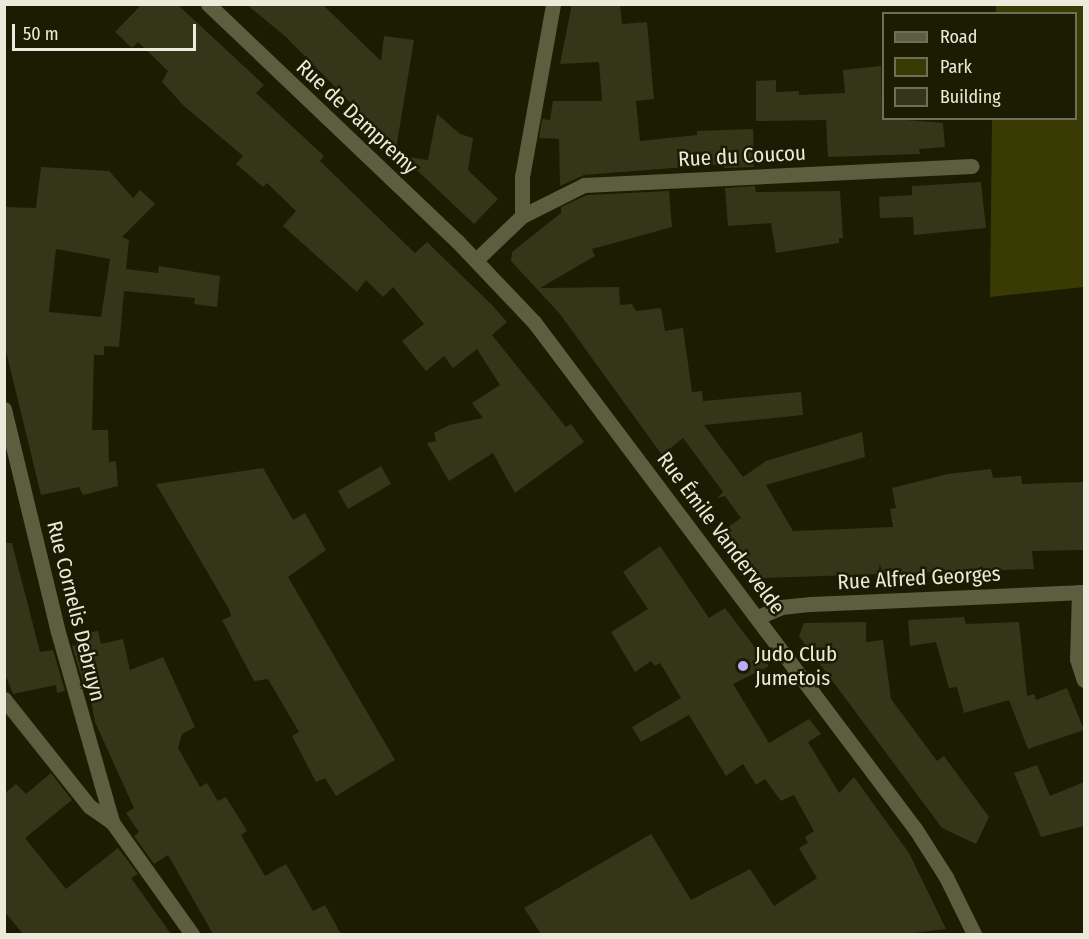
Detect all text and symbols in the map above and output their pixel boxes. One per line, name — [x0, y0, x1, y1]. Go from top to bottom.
scale bar — [15, 12, 200, 50]
legend — [882, 12, 1077, 120]
text: 50 m — [23, 23, 59, 45]
text: Road — [940, 26, 977, 48]
street label: Rue de Dampremy — [291, 54, 423, 180]
text: Park — [940, 56, 972, 78]
text: Building — [940, 86, 1001, 108]
street label: Rue du Coucou — [678, 140, 806, 172]
street label: Rue Émile Vandervelde — [652, 447, 790, 619]
street label: Rue Cornelis Debruyn — [41, 518, 111, 704]
street label: Rue Alfred Georges — [837, 561, 1001, 595]
place label: Judo Club Jumetois — [755, 641, 837, 691]
marker: Judo Club Jumetois — [736, 659, 750, 673]

